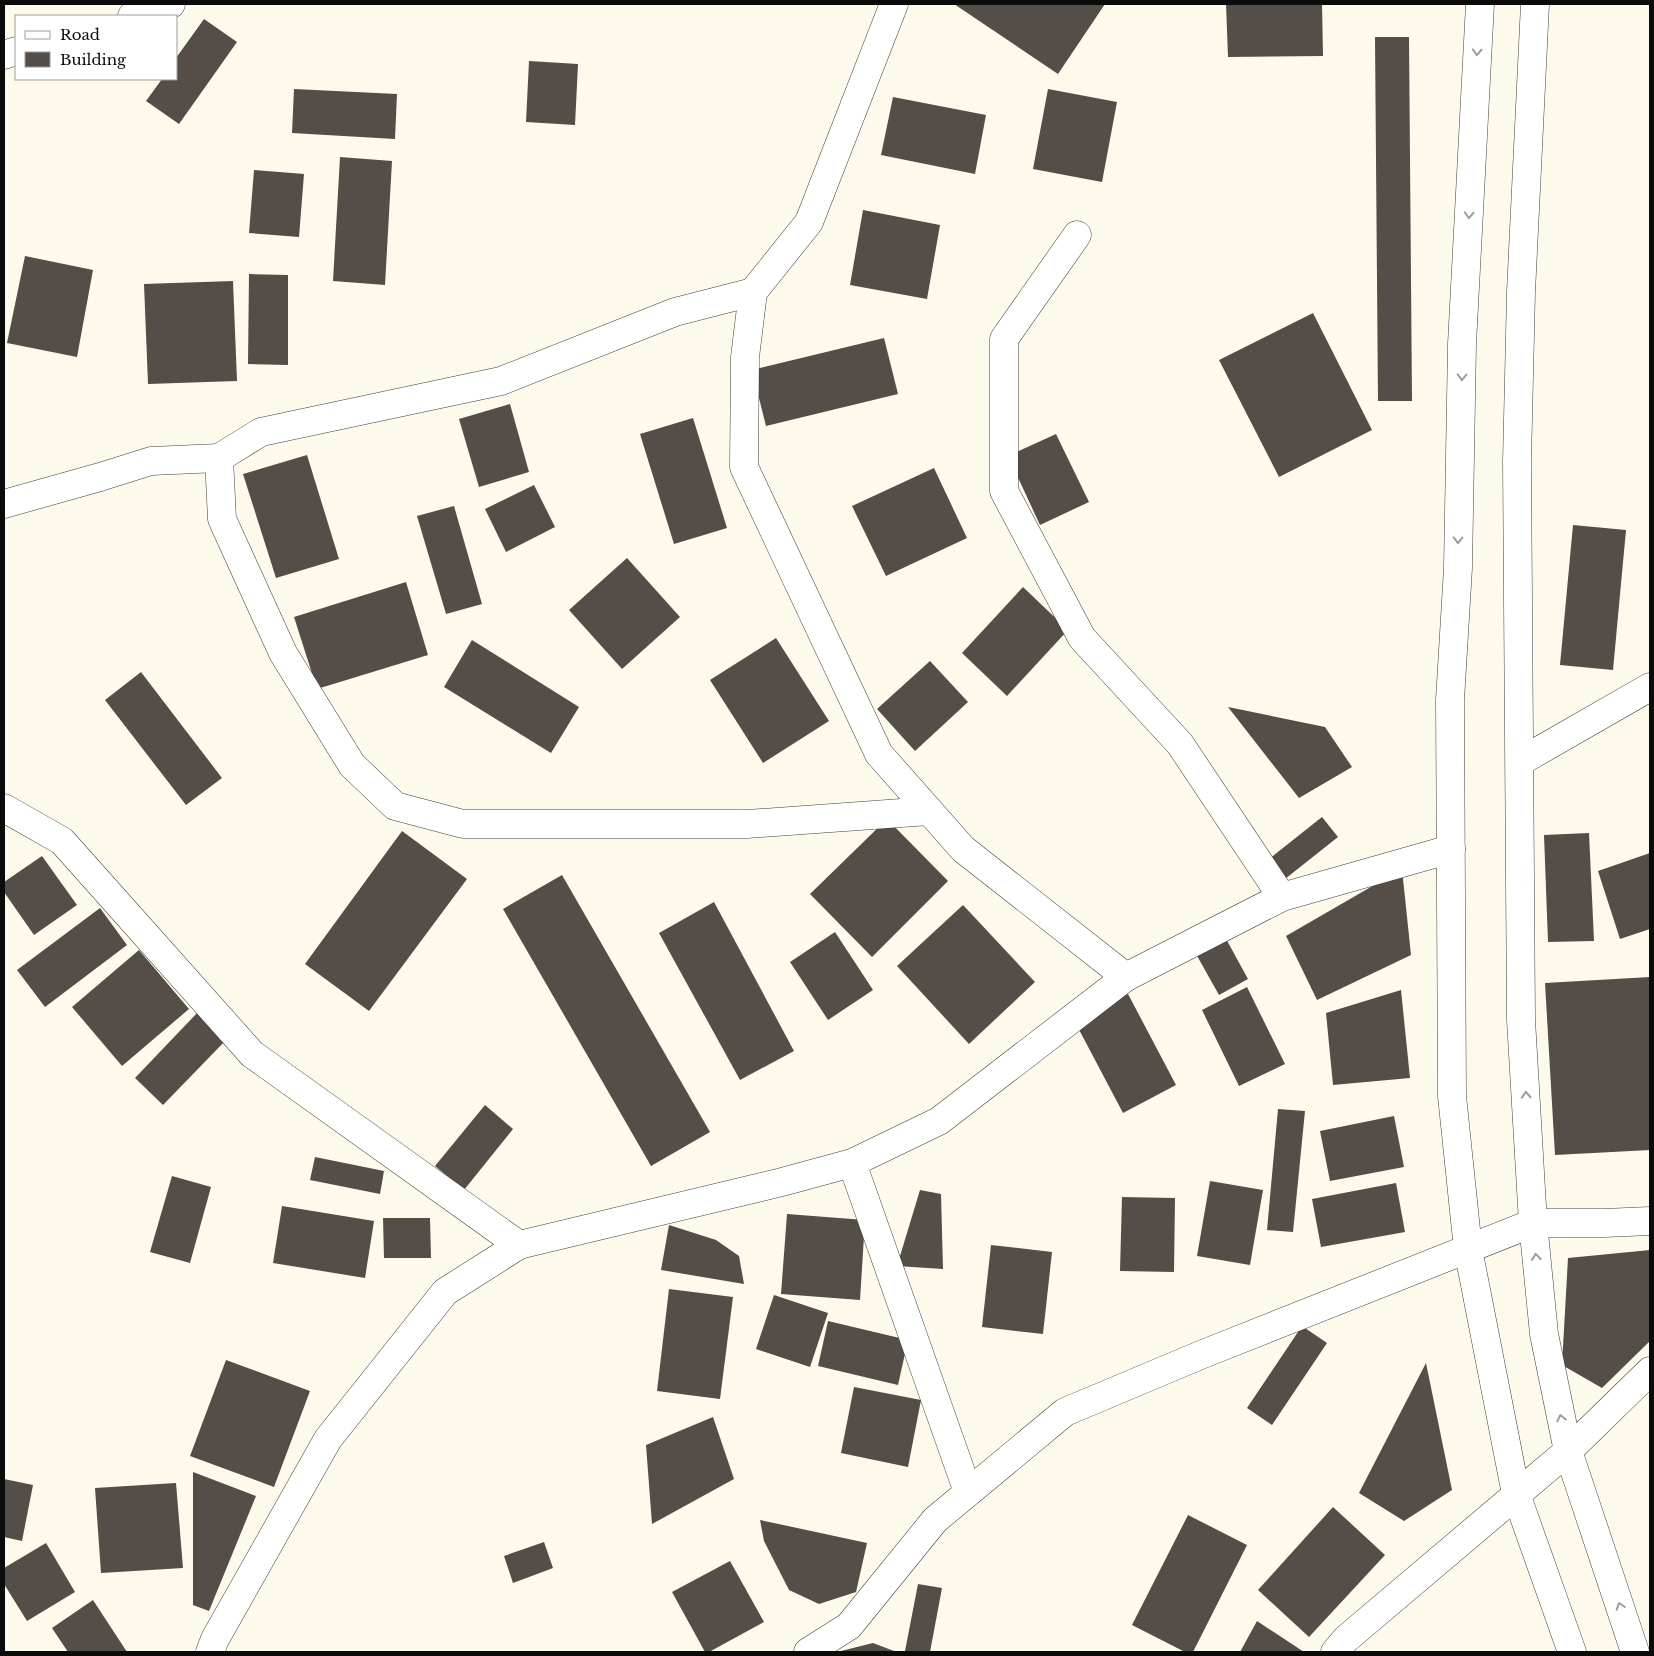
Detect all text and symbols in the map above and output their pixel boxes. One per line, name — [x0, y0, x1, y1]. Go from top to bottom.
legend — [15, 15, 178, 80]
text: Road — [60, 25, 100, 44]
one-way arrow — [1472, 49, 1483, 57]
text: Building — [60, 50, 127, 69]
one-way arrow — [1463, 211, 1474, 219]
one-way arrow — [1456, 373, 1467, 381]
one-way arrow — [1453, 536, 1463, 544]
one-way arrow — [1520, 1091, 1531, 1099]
one-way arrow — [1531, 1253, 1542, 1261]
one-way arrow — [1556, 1413, 1567, 1422]
one-way arrow — [1615, 1602, 1625, 1611]

